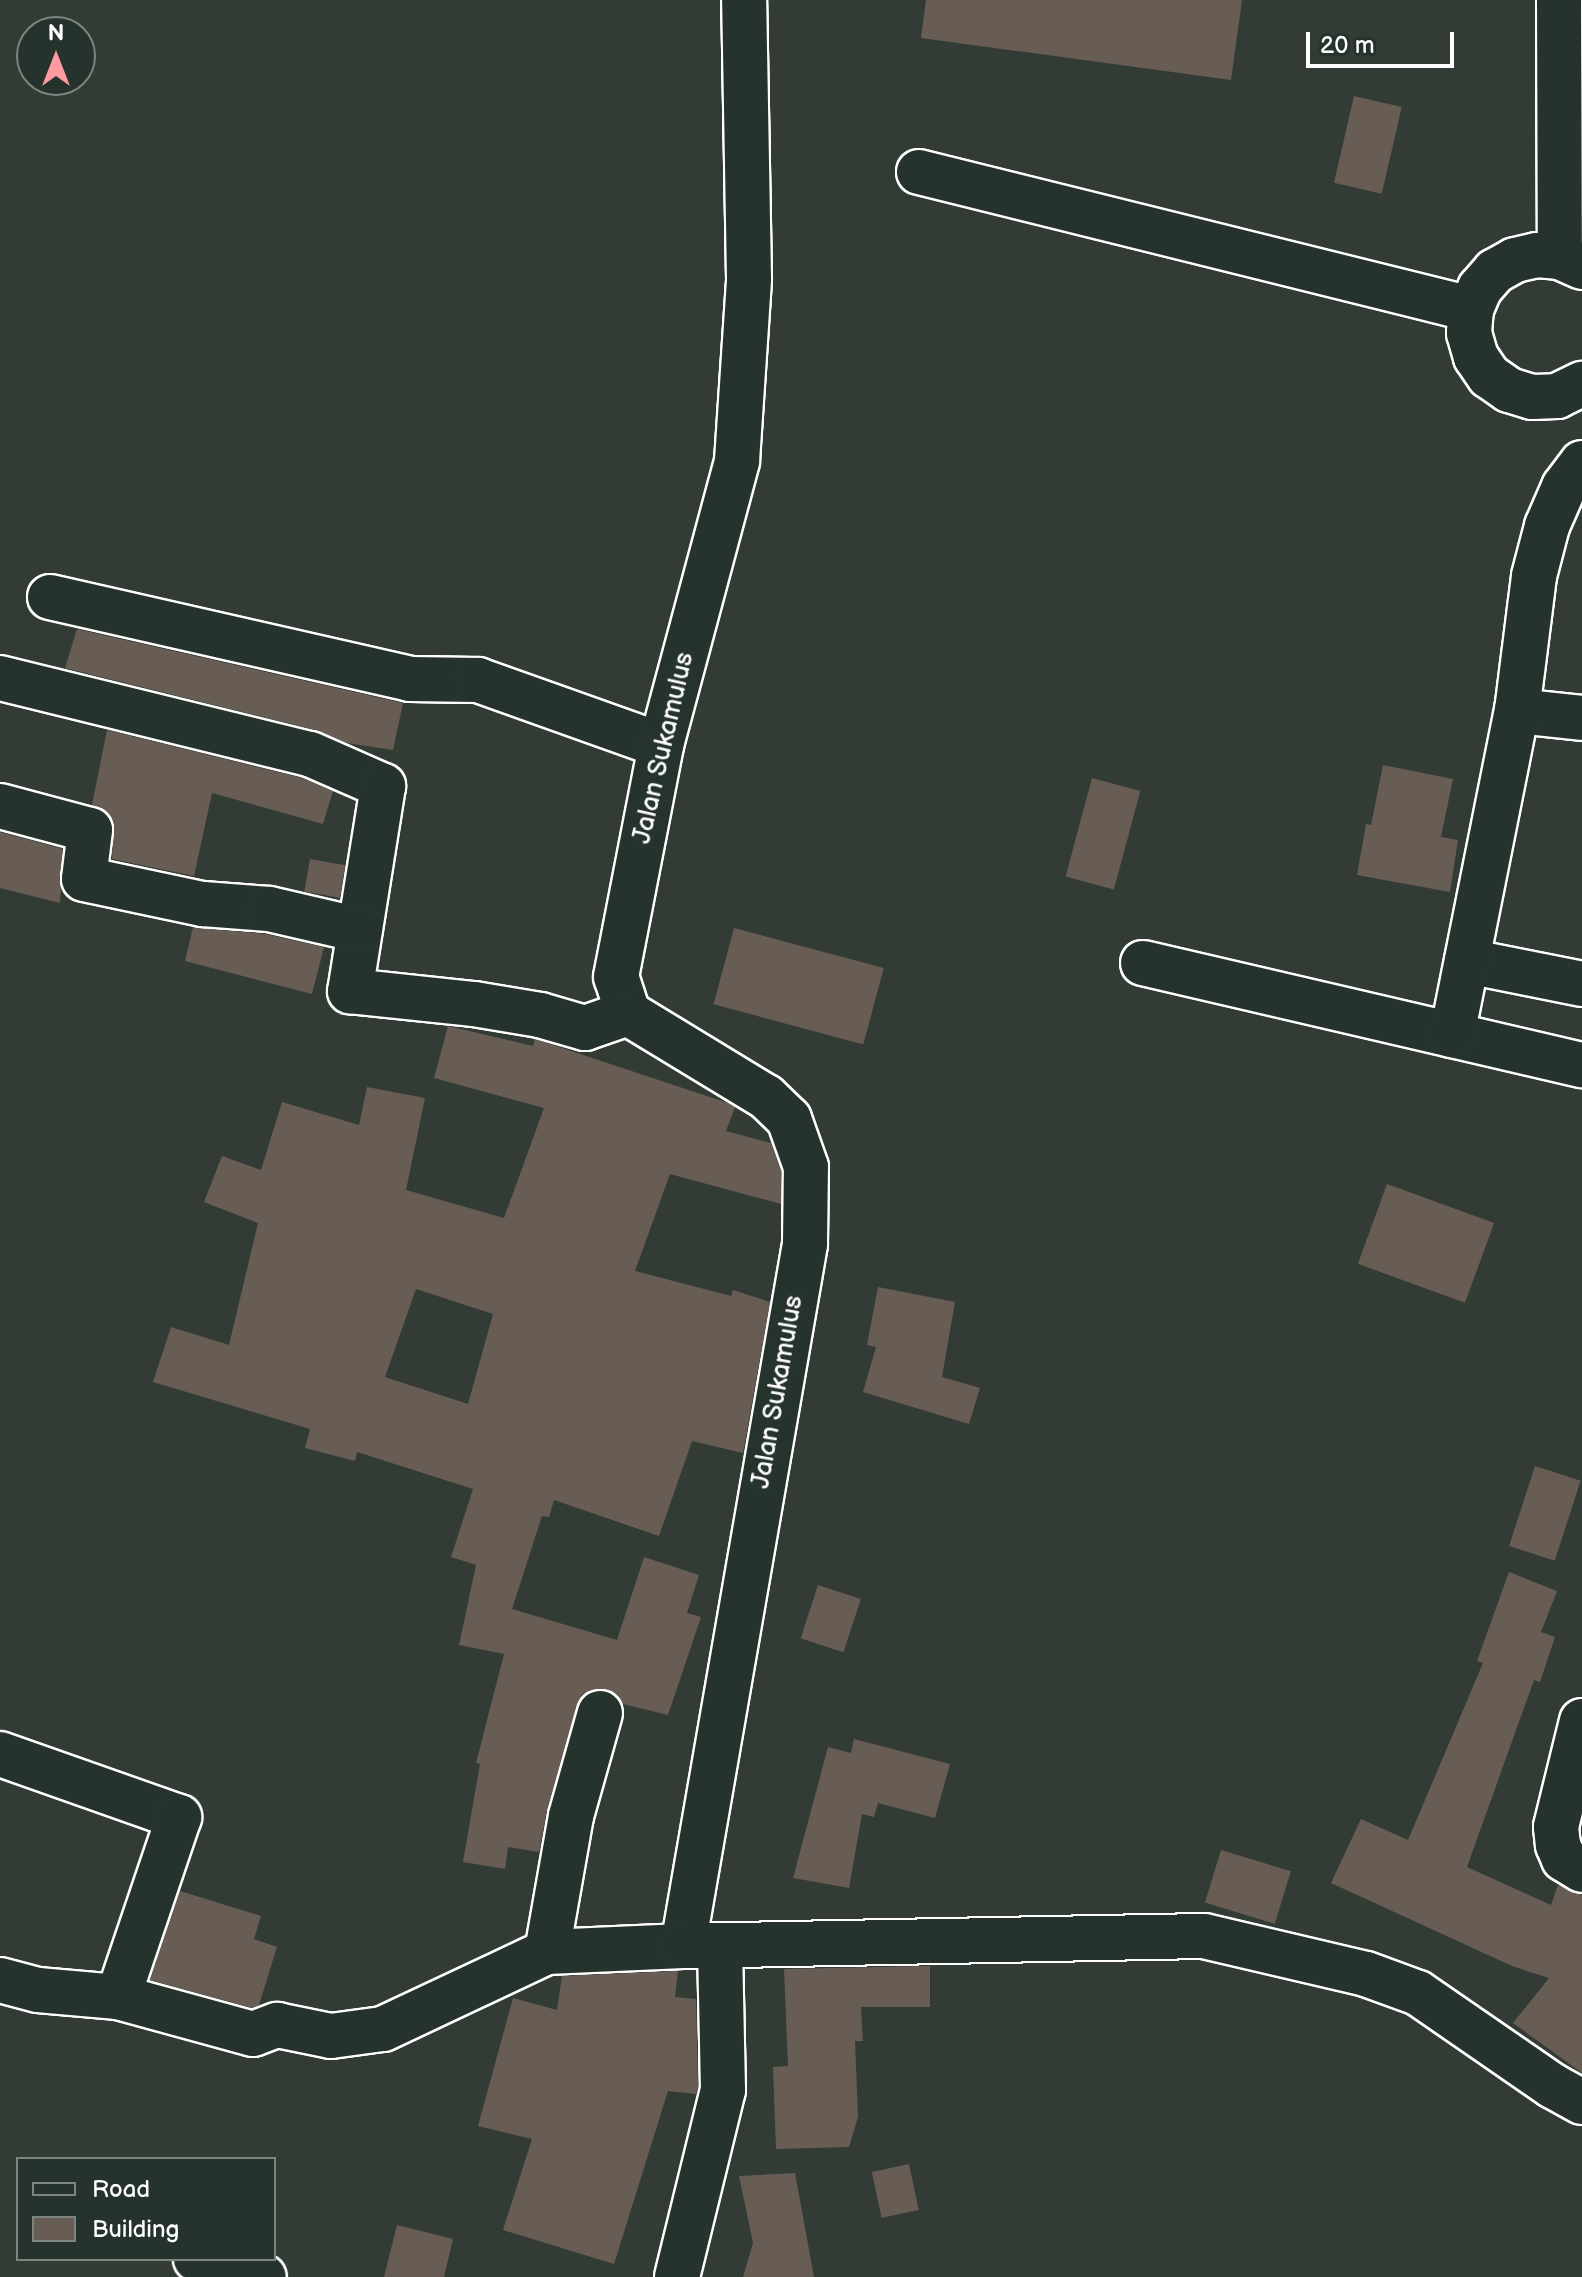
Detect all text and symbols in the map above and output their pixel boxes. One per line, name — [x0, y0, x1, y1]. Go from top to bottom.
north arrow — [16, 16, 96, 96]
scale bar — [1310, 16, 1458, 66]
text: N — [48, 20, 64, 47]
text: 20 m — [1320, 31, 1375, 60]
street label: Jalan Sukamulus — [627, 649, 701, 847]
street label: Jalan Sukamulus — [746, 1293, 810, 1491]
legend — [16, 2157, 276, 2261]
text: Road — [92, 2175, 150, 2204]
text: Building — [92, 2215, 179, 2244]

